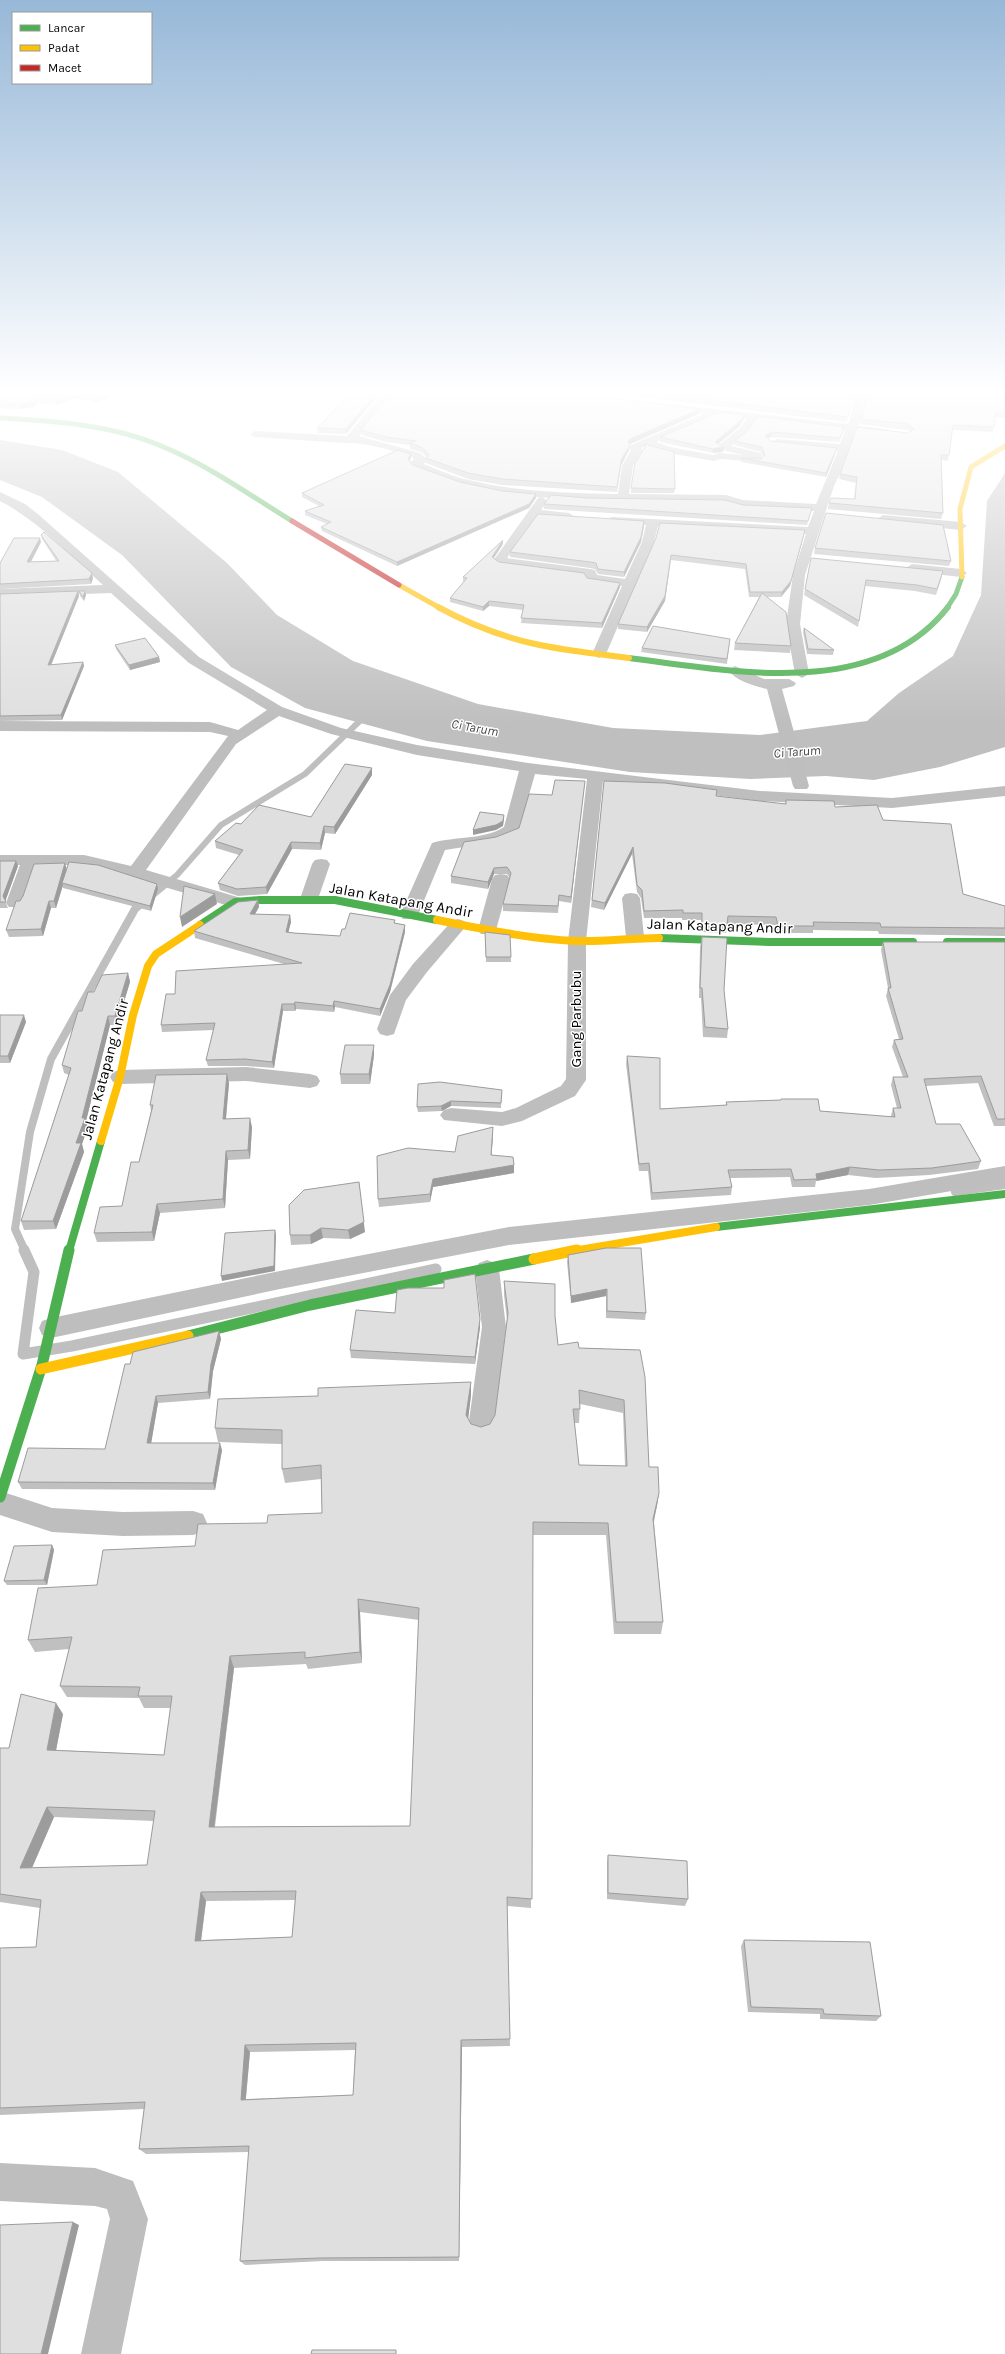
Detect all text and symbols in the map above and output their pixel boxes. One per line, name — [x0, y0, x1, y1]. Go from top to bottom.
legend — [12, 12, 152, 84]
text: Lancar — [48, 21, 85, 35]
text: Padat — [48, 41, 80, 55]
text: Macet — [48, 61, 82, 75]
water label: Ci Tarum — [450, 716, 500, 739]
water label: Ci Tarum — [773, 742, 821, 761]
street label: Jalan Katapang Andir — [328, 879, 475, 922]
street label: Jalan Katapang Andir — [647, 914, 793, 938]
street label: Gang Parbubu — [567, 971, 585, 1067]
street label: Jalan Katapang Andir — [78, 996, 133, 1141]

